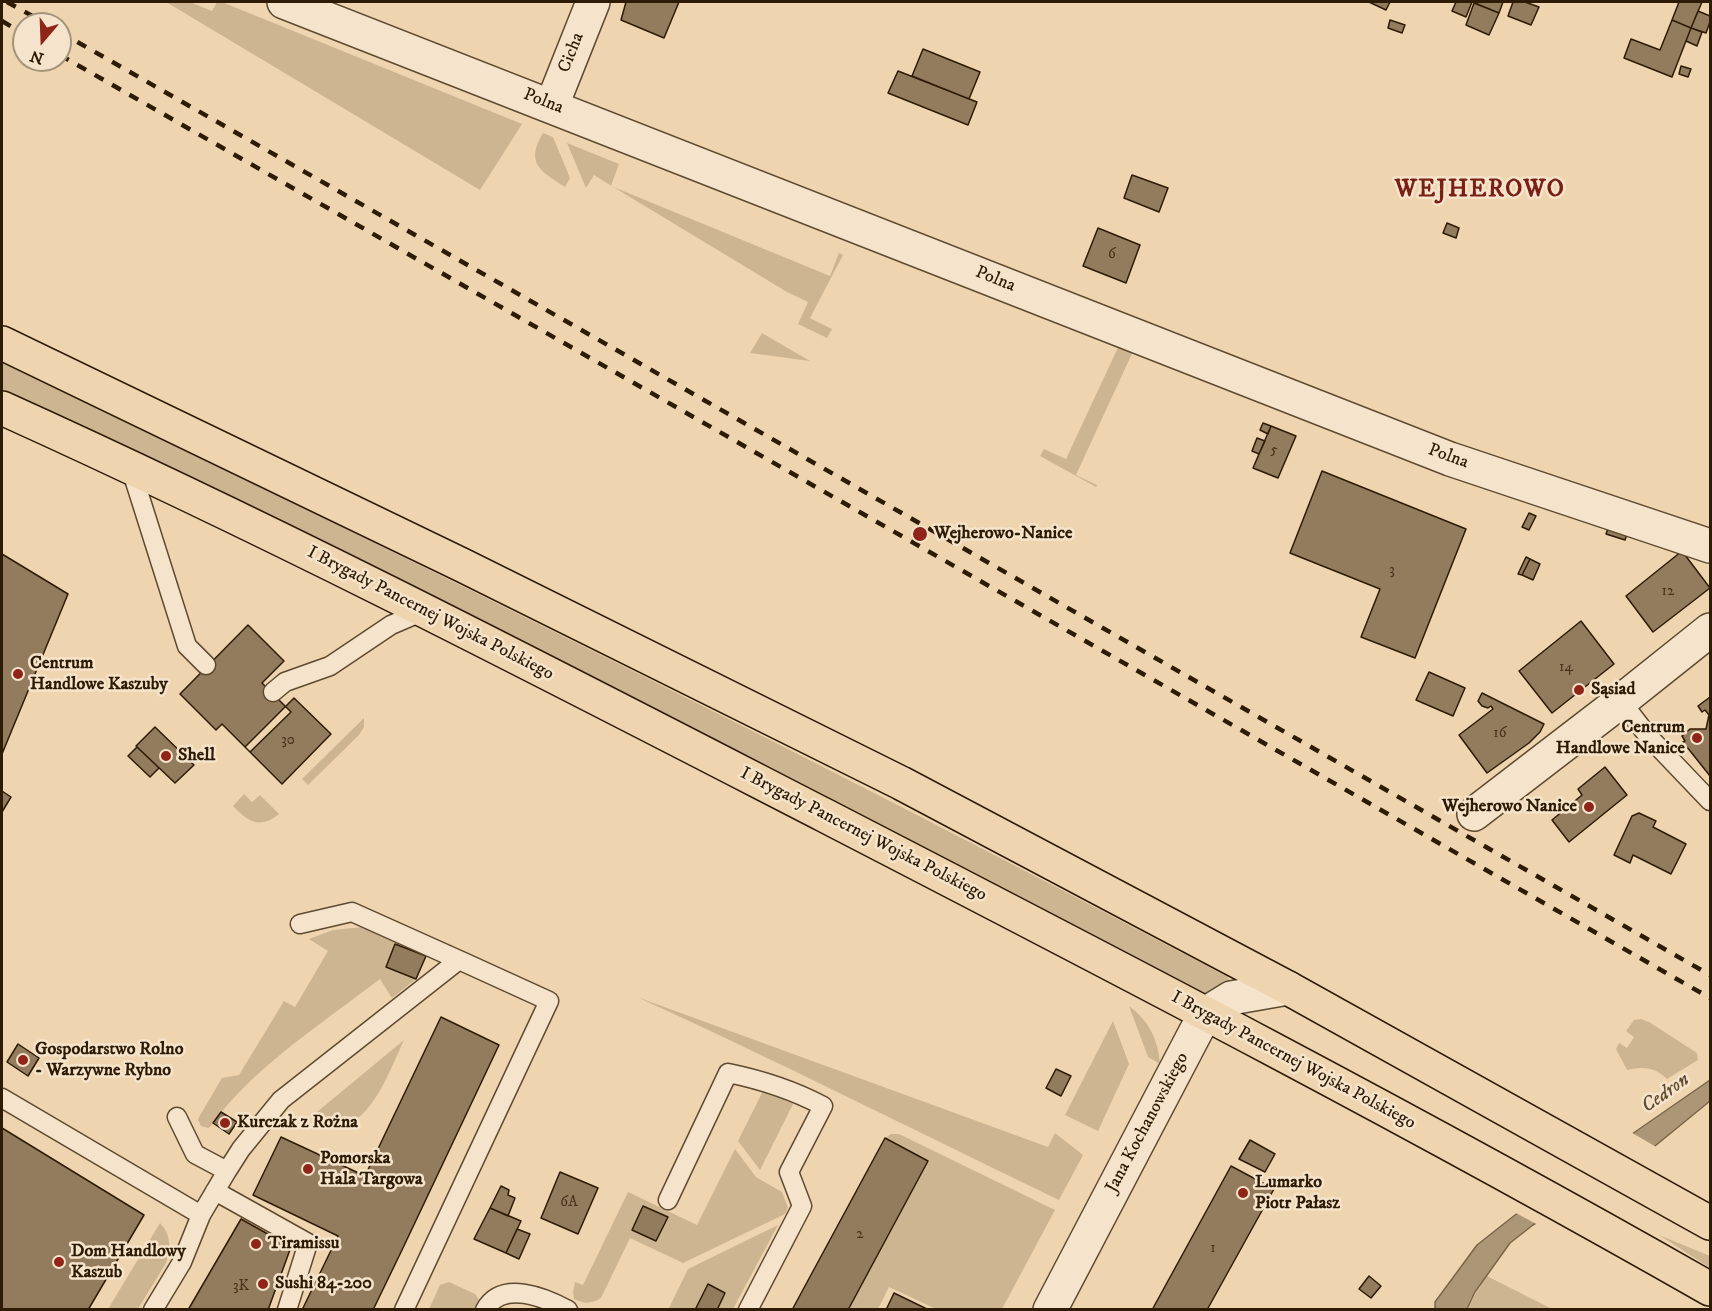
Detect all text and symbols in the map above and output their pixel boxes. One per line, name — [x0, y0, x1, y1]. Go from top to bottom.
north arrow — [12, 12, 72, 72]
street label: Cicha — [554, 30, 590, 76]
text: N — [27, 46, 46, 69]
street label: Polna — [520, 85, 566, 119]
district label: WEJHEROWO — [1395, 177, 1565, 205]
house number: 6 — [1108, 246, 1116, 264]
street label: Polna — [972, 262, 1018, 298]
street label: Polna — [1425, 440, 1471, 474]
house number: 5 — [1270, 442, 1278, 460]
place label: Wejherowo-Nanice — [934, 523, 1072, 545]
marker: Wejherowo-Nanice — [911, 525, 929, 543]
street label: I Brygady Pancernej Wojska Polskiego — [303, 542, 557, 686]
house number: 3 — [1389, 562, 1395, 580]
house number: 12 — [1662, 583, 1674, 601]
place label: Centrum Handlowe Kaszuby — [30, 653, 168, 696]
house number: 14 — [1559, 659, 1573, 677]
marker: Centrum Handlowe Kaszuby — [11, 667, 25, 681]
place label: Sąsiad — [1591, 679, 1635, 701]
marker: Sąsiad — [1572, 683, 1586, 697]
place label: Centrum Handlowe Nanice — [1556, 717, 1685, 760]
house number: 16 — [1493, 725, 1507, 743]
marker: Centrum Handlowe Nanice — [1690, 731, 1704, 745]
house number: 30 — [281, 732, 295, 750]
place label: Shell — [178, 745, 215, 767]
marker: Shell — [159, 749, 173, 763]
street label: I Brygady Pancernej Wojska Polskiego — [736, 763, 990, 907]
place label: Wejherowo Nanice — [1442, 796, 1577, 818]
marker: Wejherowo Nanice — [1582, 800, 1596, 814]
street label: I Brygady Pancernej Wojska Polskiego — [1167, 987, 1419, 1135]
place label: Gospodarstwo Rolno - Warzywne Rybno — [35, 1039, 183, 1082]
street label: Jana Kochanowskiego — [1102, 1049, 1194, 1197]
marker: Gospodarstwo Rolno - Warzywne Rybno — [16, 1053, 30, 1067]
water label: Cedron — [1637, 1069, 1695, 1119]
place label: Kurczak z Rożna — [237, 1112, 358, 1134]
marker: Kurczak z Rożna — [218, 1116, 232, 1130]
place label: Pomorska Hala Targowa — [320, 1148, 423, 1190]
marker: Pomorska Hala Targowa — [301, 1162, 315, 1176]
place label: Lumarko Piotr Pałasz — [1255, 1172, 1340, 1214]
marker: Lumarko Piotr Pałasz — [1236, 1186, 1250, 1200]
house number: 6A — [560, 1194, 578, 1212]
house number: 2 — [856, 1226, 864, 1244]
place label: Tiramissu — [268, 1233, 339, 1255]
marker: Tiramissu — [249, 1237, 263, 1251]
house number: 1 — [1210, 1240, 1216, 1258]
place label: Dom Handlowy Kaszub — [71, 1241, 186, 1284]
marker: Dom Handlowy Kaszub — [52, 1255, 66, 1269]
place label: Sushi 84-200 — [275, 1273, 372, 1295]
marker: Sushi 84-200 — [256, 1277, 270, 1291]
house number: 3K — [233, 1278, 249, 1296]

